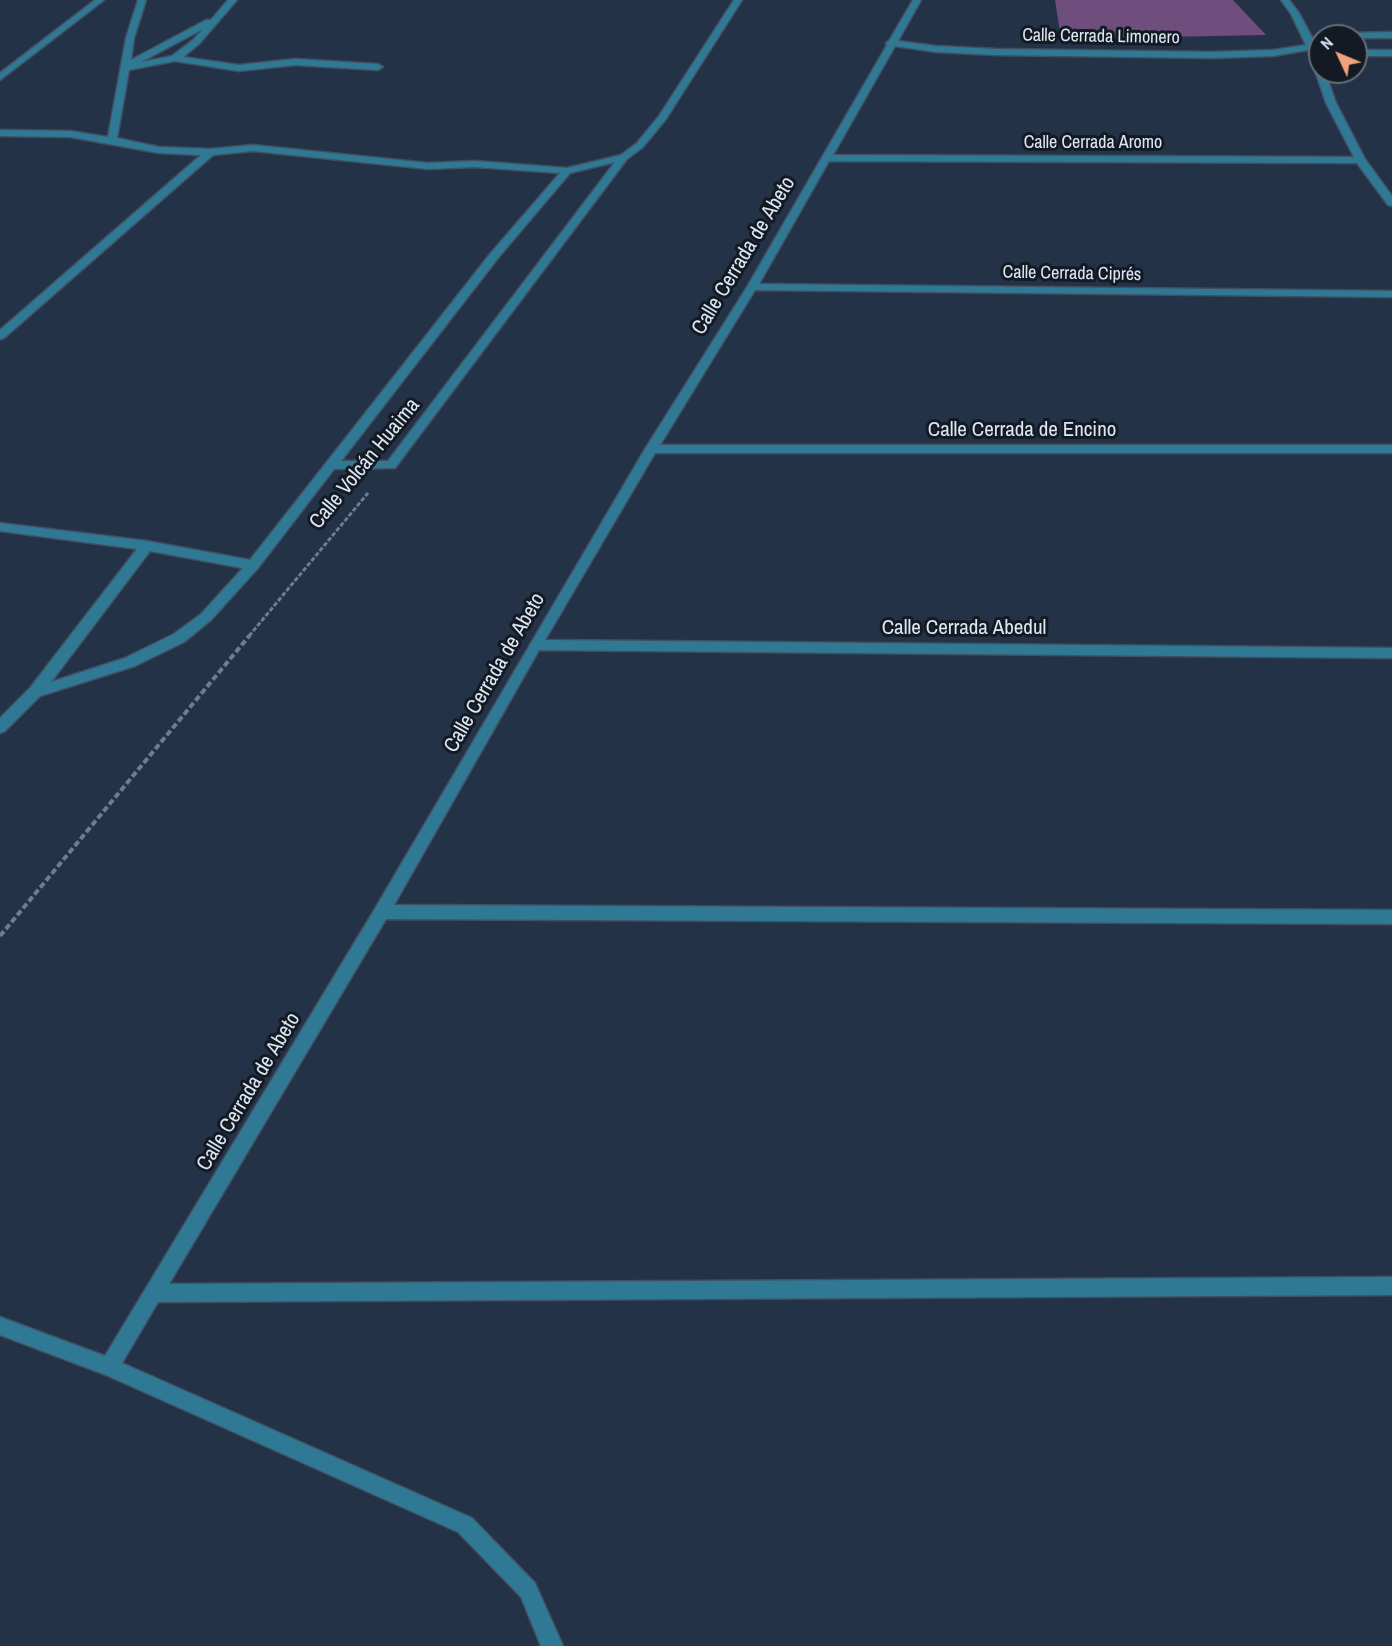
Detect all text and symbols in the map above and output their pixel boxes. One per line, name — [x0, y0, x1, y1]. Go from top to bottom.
north arrow — [1308, 24, 1368, 84]
street label: Calle Cerrada Limonero — [1022, 25, 1180, 49]
text: N — [1315, 32, 1338, 54]
street label: Calle Cerrada Aromo — [1024, 132, 1162, 154]
street label: Calle Cerrada de Abeto — [687, 172, 801, 340]
street label: Calle Cerrada Ciprés — [1003, 262, 1141, 286]
street label: Calle Volcán Huaima — [305, 394, 425, 534]
street label: Calle Cerrada de Encino — [928, 417, 1116, 443]
street label: Calle Cerrada de Abeto — [439, 589, 551, 757]
street label: Calle Cerrada Abedul — [882, 615, 1046, 641]
street label: Calle Cerrada de Abeto — [192, 1008, 306, 1176]

